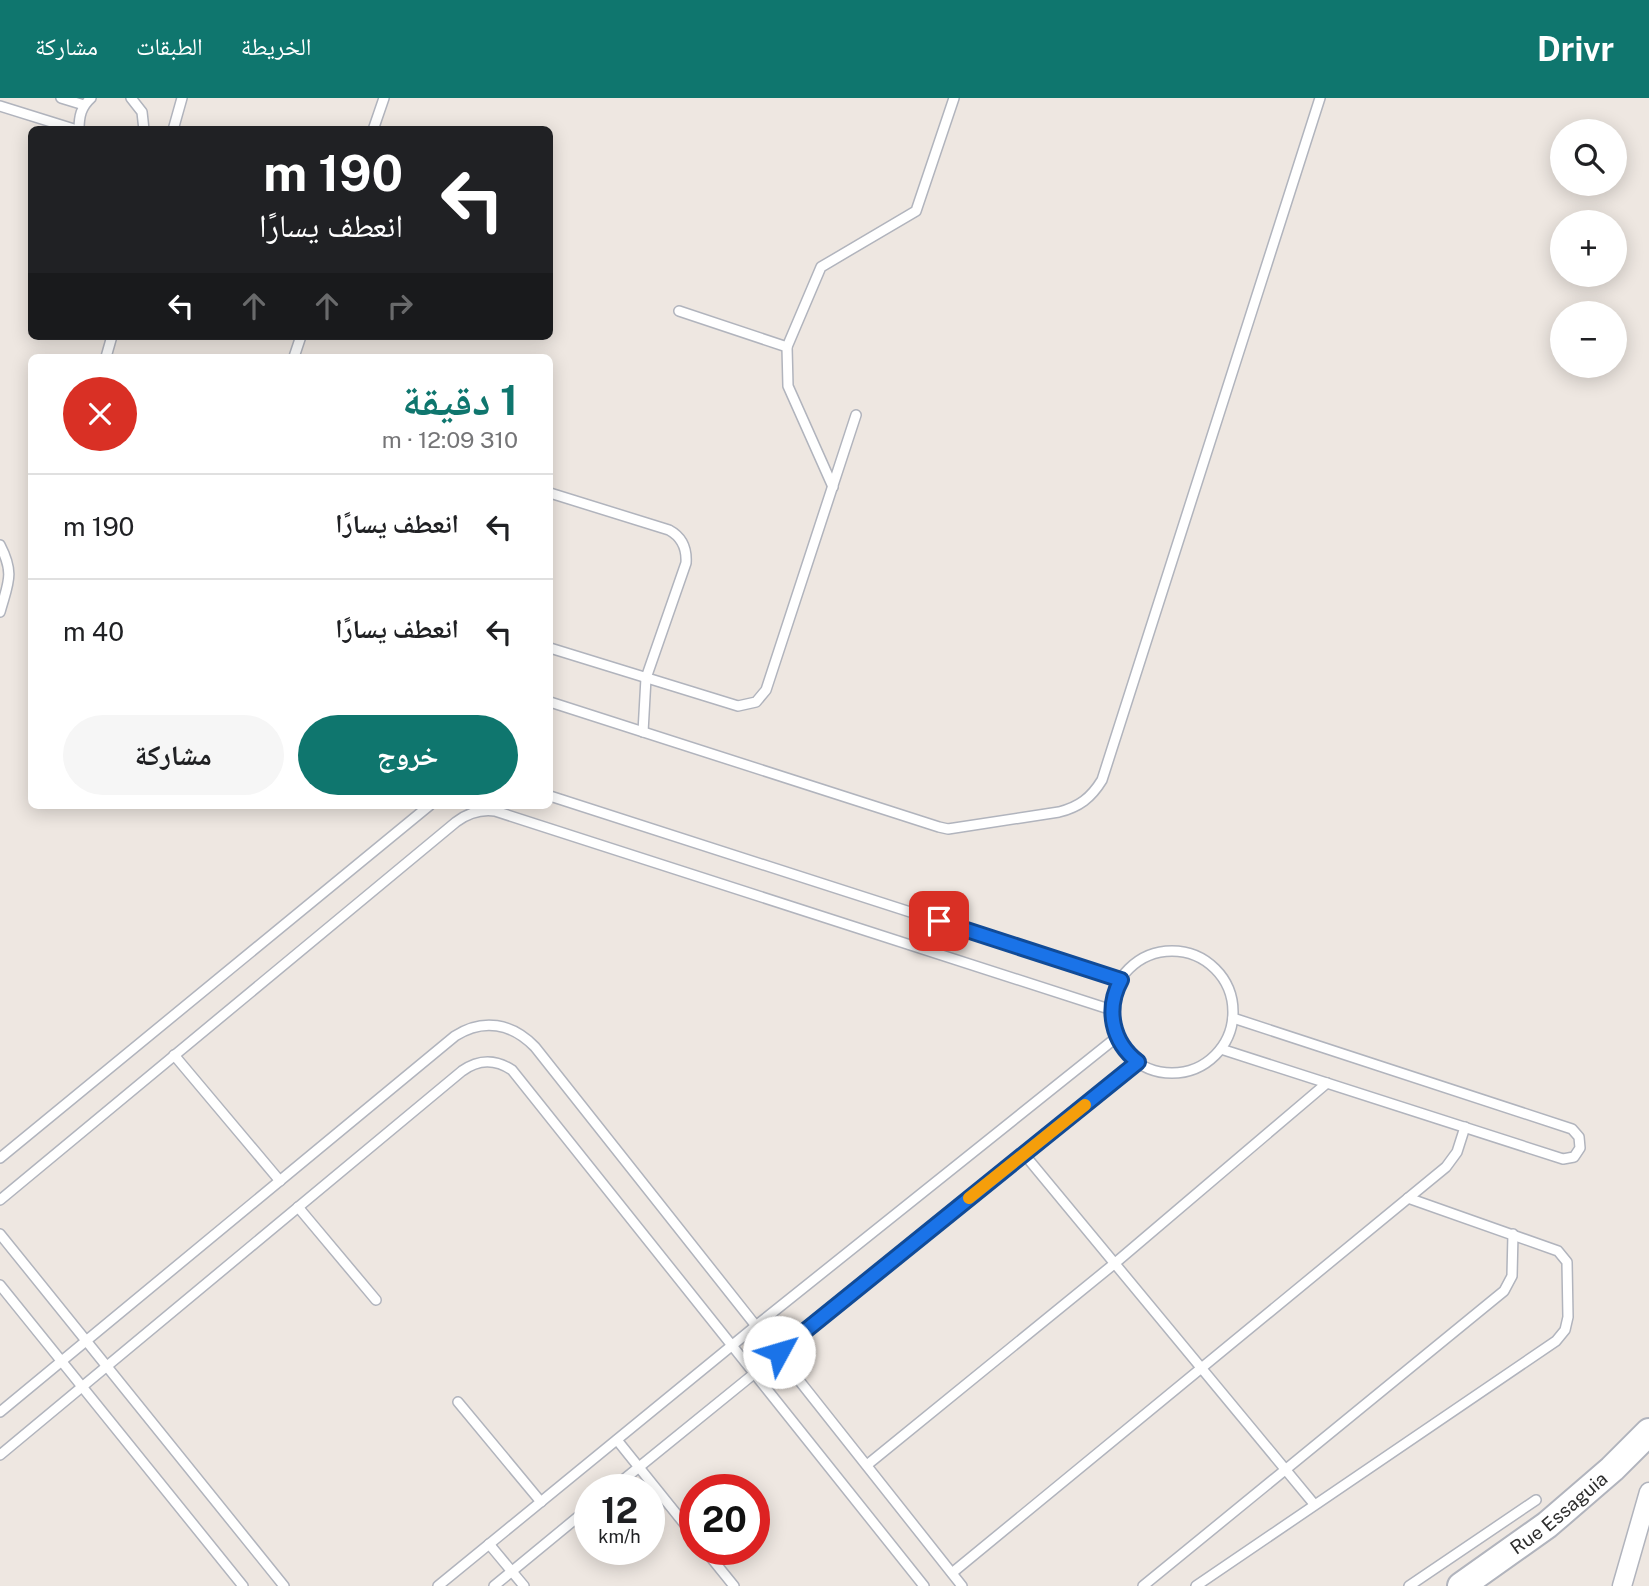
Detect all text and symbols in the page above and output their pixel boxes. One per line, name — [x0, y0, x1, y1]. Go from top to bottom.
text: Drivr — [1537, 30, 1614, 68]
text: مشاركة — [35, 32, 98, 60]
text: الطبقات — [136, 32, 203, 60]
text: الخريطة — [241, 32, 311, 60]
map controls — [1550, 119, 1627, 378]
button: search — [1550, 119, 1627, 196]
text: 190 m — [263, 144, 403, 202]
icon: left — [427, 154, 518, 245]
text: انعطف يسارًا — [259, 207, 403, 244]
button: + — [1550, 210, 1627, 287]
icon: left — [162, 287, 200, 325]
icon: ahead — [235, 287, 273, 325]
icon: ahead — [308, 287, 346, 325]
icon: right — [381, 287, 419, 325]
button: − — [1550, 301, 1627, 378]
text: 1 دقيقة — [402, 375, 518, 424]
button: close — [63, 377, 137, 451]
text: 310 m · 12:09 — [382, 426, 518, 453]
text: انعطف يسارًا — [335, 508, 459, 539]
icon: left — [480, 508, 518, 546]
text: 190 m — [63, 511, 134, 542]
text: انعطف يسارًا — [335, 613, 459, 644]
icon: left — [480, 613, 518, 651]
text: 40 m — [63, 616, 124, 647]
button: مشاركة — [63, 715, 284, 795]
button: خروج — [298, 715, 518, 795]
pin — [909, 891, 969, 951]
icon: arrive — [920, 902, 958, 940]
position arrow — [742, 1315, 816, 1389]
street label: Rue Essaguia — [1506, 1467, 1612, 1559]
speed limit sign: 20 — [679, 1474, 770, 1565]
text: 12 — [601, 1490, 638, 1531]
text: km/h — [598, 1526, 641, 1547]

